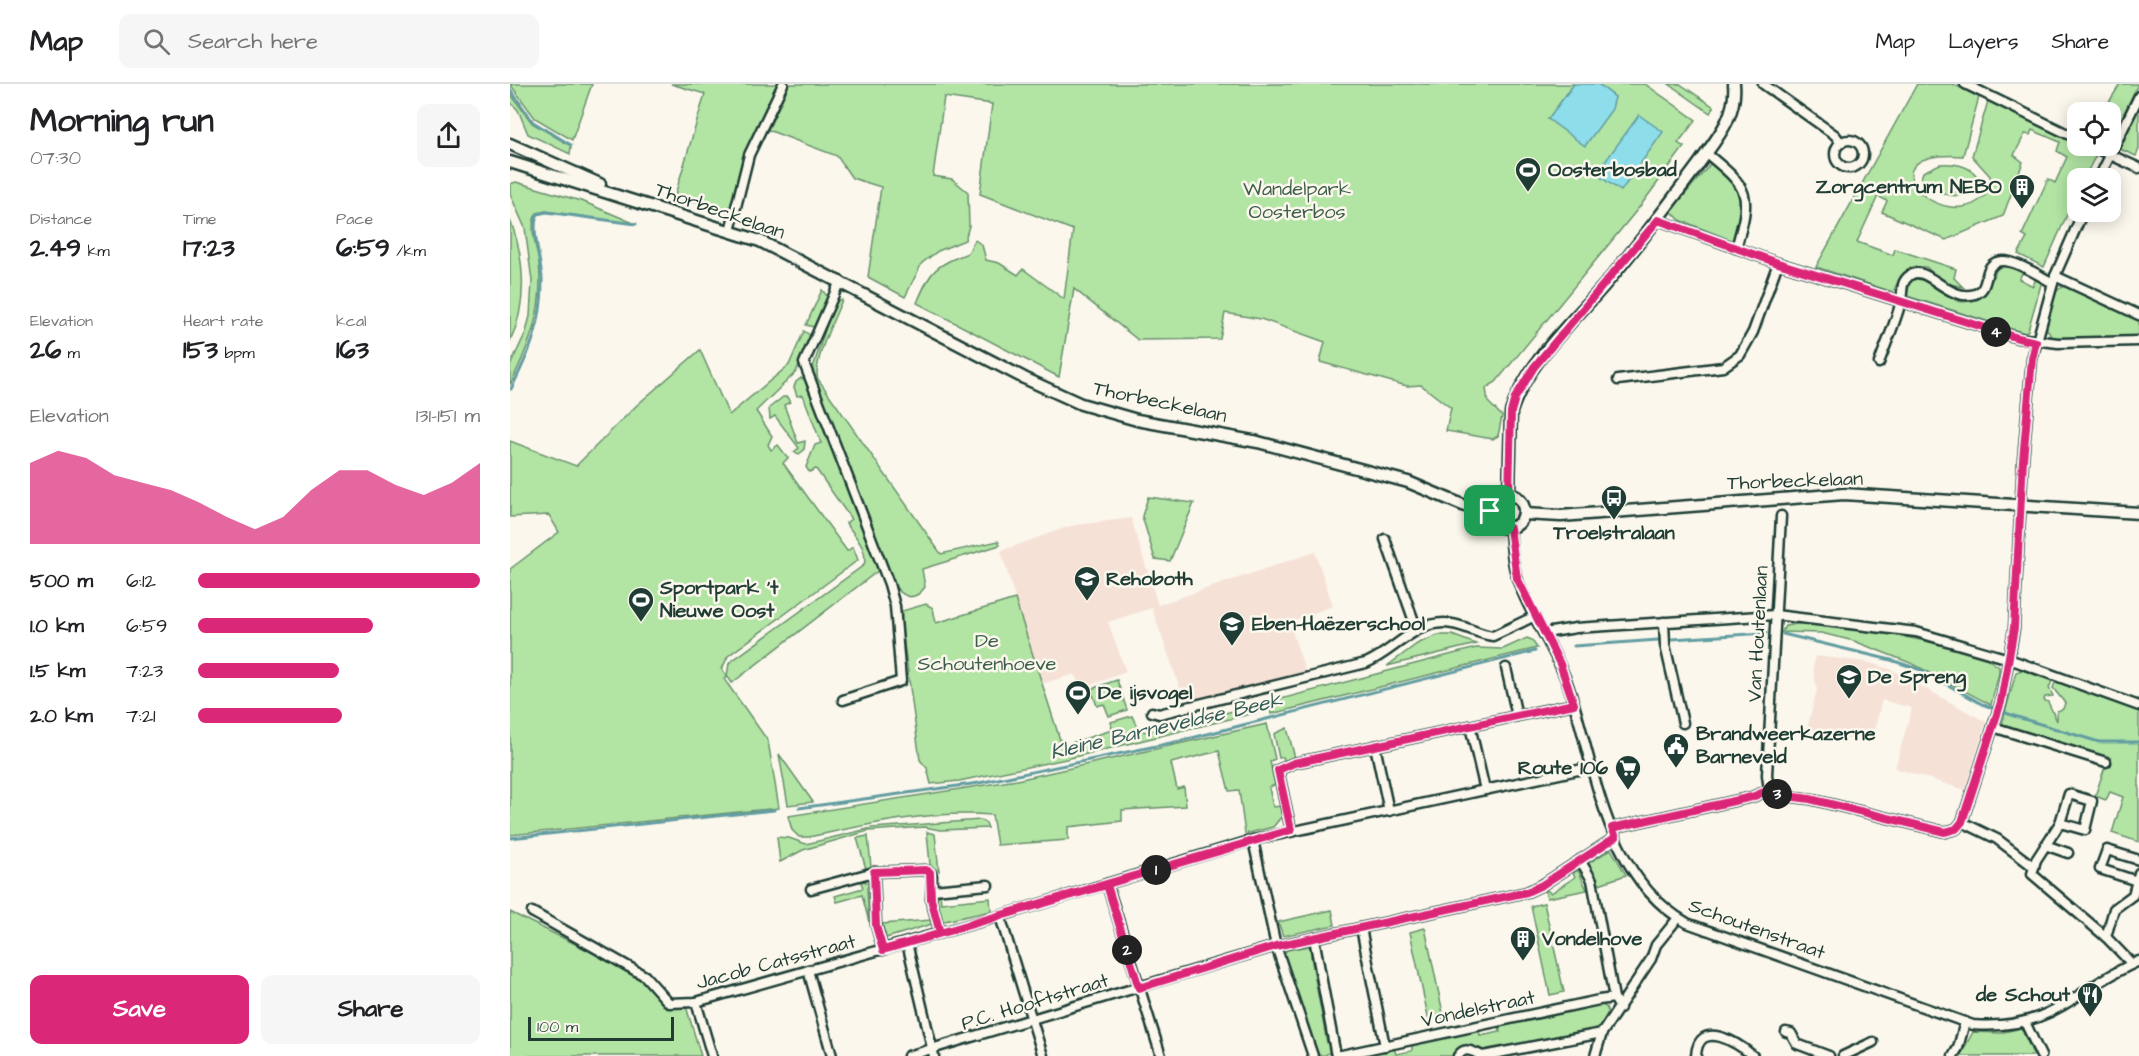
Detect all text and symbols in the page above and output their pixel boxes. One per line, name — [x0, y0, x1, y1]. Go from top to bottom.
search box — [119, 14, 539, 68]
text: Map — [30, 22, 83, 61]
icon: search — [140, 25, 173, 58]
text: Search here — [188, 26, 318, 57]
text: Map — [1875, 27, 1915, 56]
text: Layers — [1948, 27, 2018, 56]
text: Share — [2051, 27, 2109, 56]
text: Morning run — [30, 98, 214, 144]
map controls — [2067, 102, 2121, 222]
button: locate — [2067, 102, 2121, 156]
button: share — [417, 104, 480, 167]
text: 07:30 — [30, 144, 81, 172]
sports icon: Oosterbosbad — [1513, 155, 1543, 193]
place label: Oosterbosbad — [1548, 156, 1678, 184]
button: layers — [2067, 168, 2121, 222]
building icon: Zorgcentrum NEBO — [2007, 172, 2037, 210]
place label: Zorgcentrum NEBO — [1815, 173, 2003, 202]
park label: Wandelpark Oosterbos — [1243, 175, 1351, 226]
street label: Thorbeckelaan — [651, 176, 789, 246]
text: Distance — [30, 208, 92, 230]
text: Time — [183, 208, 217, 230]
text: Pace — [336, 208, 373, 230]
text: 2.49 — [30, 230, 81, 266]
text: 17:23 — [183, 230, 235, 266]
text: 6:59 — [336, 230, 390, 266]
text: km — [81, 240, 110, 262]
text: /km — [390, 240, 426, 262]
text: Elevation — [30, 310, 93, 332]
text: Heart rate — [183, 310, 263, 332]
text: kcal — [336, 310, 367, 332]
pin: 4 — [1981, 317, 2011, 347]
text: 4 — [1991, 321, 2001, 343]
text: 26 — [30, 332, 61, 368]
text: 153 — [183, 332, 218, 368]
text: 163 — [336, 332, 369, 368]
text: m — [61, 342, 80, 364]
text: bpm — [218, 342, 255, 364]
street label: Thorbeckelaan — [1091, 374, 1229, 430]
text: Elevation — [30, 402, 109, 430]
text: 131–151 m — [416, 402, 480, 430]
street label: Thorbeckelaan — [1727, 465, 1863, 497]
bus stop icon: Troelstralaan — [1599, 483, 1629, 521]
pin — [1464, 485, 1515, 536]
icon: arrive — [1473, 494, 1506, 527]
place label: Troelstralaan — [1552, 519, 1675, 547]
school or university icon: Rehoboth — [1072, 564, 1102, 602]
place label: Rehoboth — [1106, 565, 1194, 593]
street label: Van Houtenlaan — [1740, 565, 1776, 703]
text: 500 m — [30, 567, 93, 595]
text: 6:12 — [126, 567, 156, 595]
place label: Sportpark 't Nieuwe Oost — [659, 574, 779, 625]
sports icon: Sportpark 't Nieuwe Oost — [626, 585, 656, 623]
school or university icon: Eben-Haëzerschool — [1217, 609, 1247, 647]
place label: Eben-Haëzerschool — [1252, 610, 1425, 638]
text: 1.0 km — [30, 612, 84, 640]
text: 6:59 — [126, 612, 167, 640]
park label: De Schoutenhoeve — [918, 627, 1057, 678]
text: 1.5 km — [30, 657, 85, 685]
text: 7:23 — [126, 657, 163, 685]
school or university icon: De Spreng — [1834, 662, 1864, 700]
place label: De Spreng — [1868, 663, 1967, 692]
sports icon: De ijsvogel — [1063, 678, 1093, 716]
place label: De ijsvogel — [1098, 679, 1192, 708]
water label: Kleine Barneveldse Beek — [1047, 685, 1286, 767]
text: 2.0 km — [30, 702, 93, 730]
text: 7:21 — [126, 702, 156, 730]
place label: Brandweerkazerne Barneveld — [1696, 720, 1876, 771]
public building icon: Brandweerkazerne Barneveld — [1661, 731, 1691, 769]
supermarket icon: Route 106 — [1613, 753, 1643, 791]
place label: Route 106 — [1518, 754, 1608, 782]
pin: 3 — [1762, 779, 1792, 809]
text: 3 — [1773, 783, 1781, 805]
pin: 1 — [1141, 855, 1171, 885]
text: 1 — [1155, 859, 1157, 881]
street label: Schoutenstraat — [1685, 891, 1829, 967]
building icon: Vondelhove — [1508, 924, 1538, 962]
place label: Vondelhove — [1541, 925, 1643, 953]
street label: Jacob Catsstraat — [693, 927, 859, 997]
pin: 2 — [1112, 935, 1142, 965]
text: 2 — [1122, 939, 1132, 961]
street label: P.C. Hooftstraat — [958, 966, 1112, 1038]
button: Save — [30, 975, 249, 1044]
button: Share — [261, 975, 480, 1044]
restaurant icon: de Schout — [2075, 980, 2105, 1018]
place label: de Schout — [1975, 981, 2071, 1009]
street label: Vondelstraat — [1419, 983, 1537, 1035]
scale bar — [528, 1014, 674, 1042]
text: 100 m — [537, 1016, 578, 1038]

